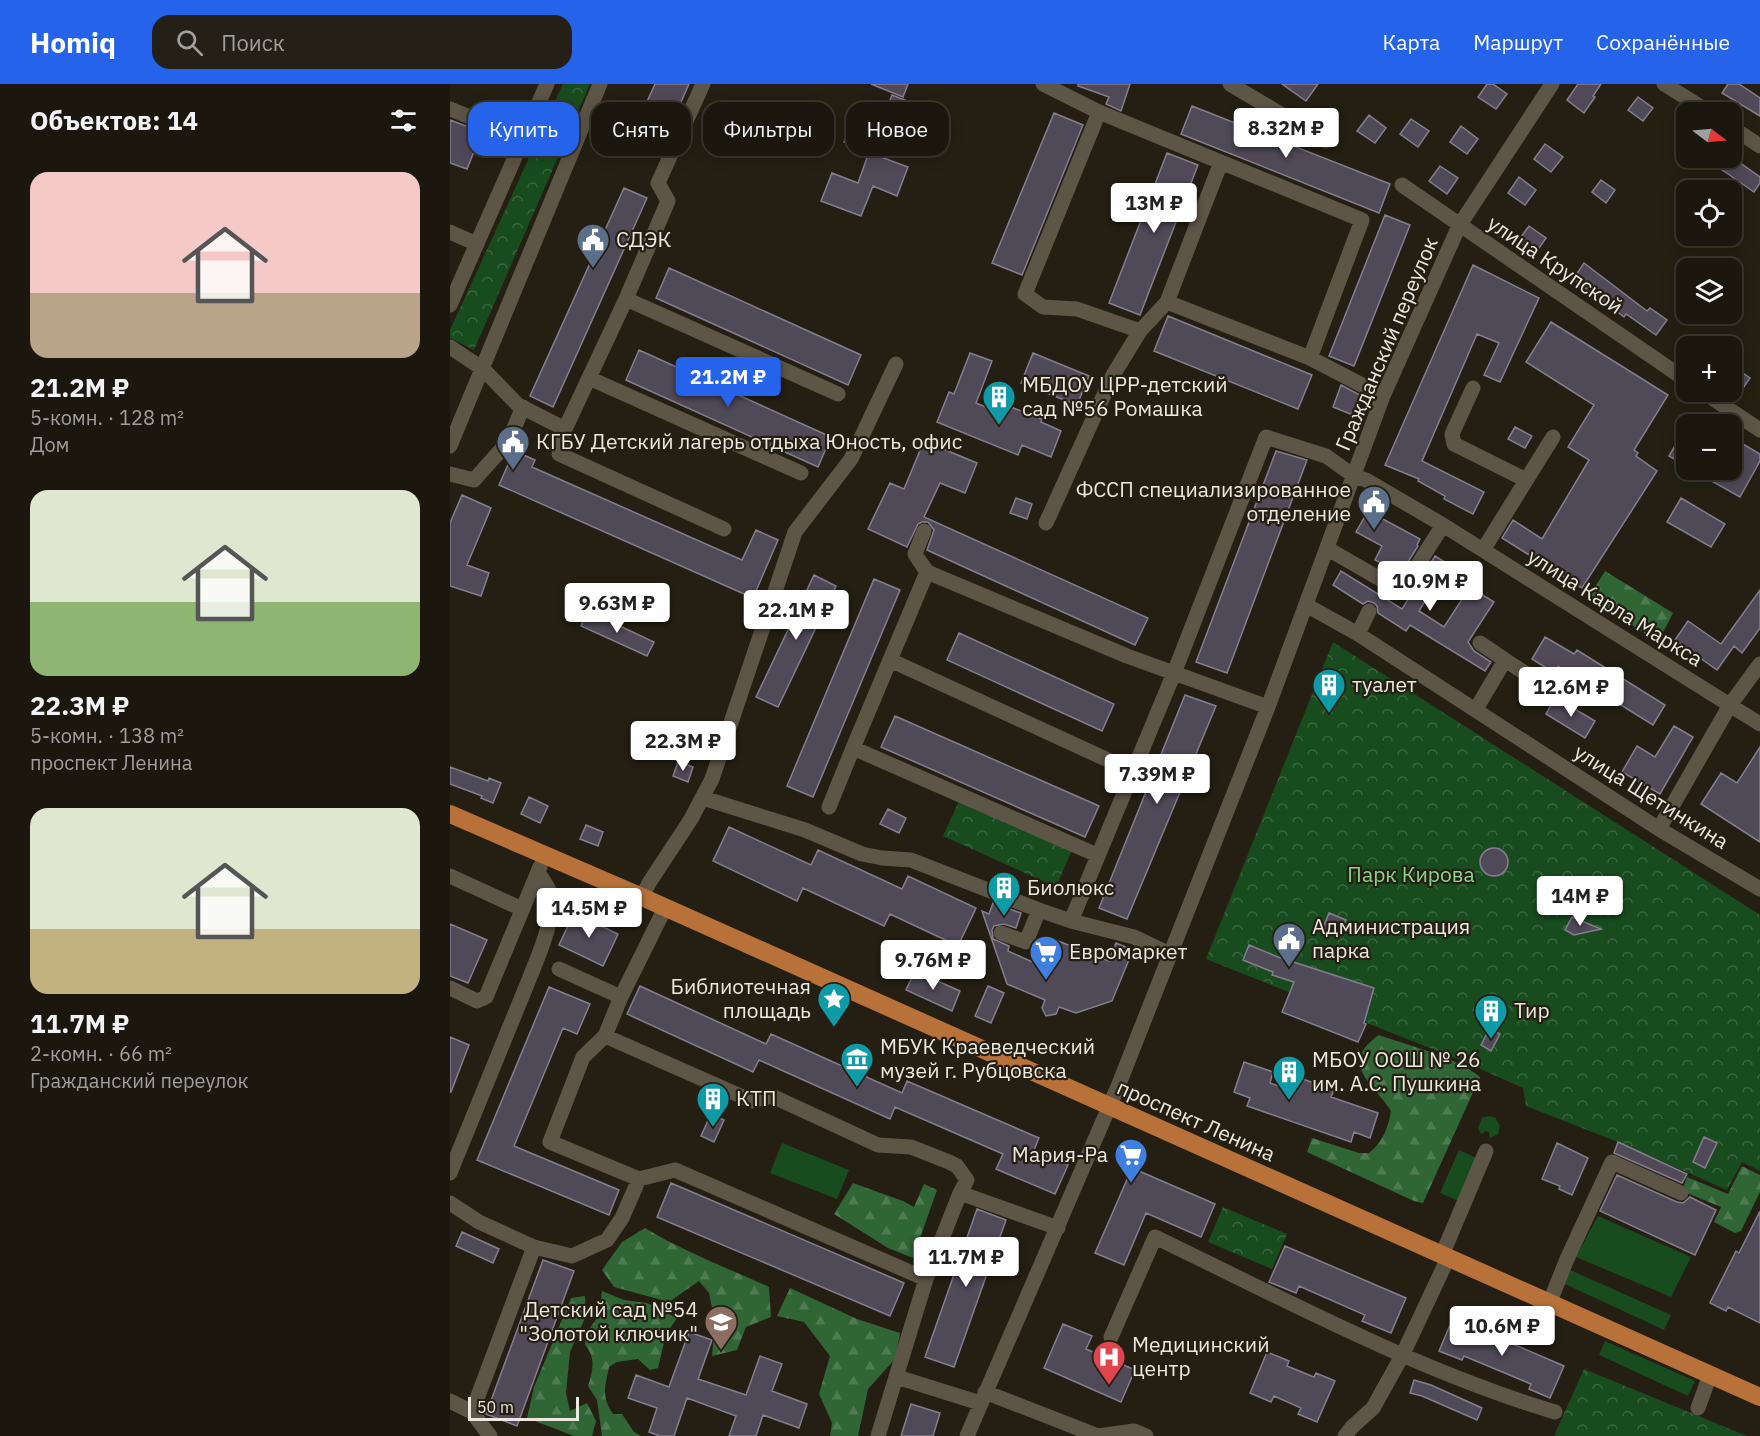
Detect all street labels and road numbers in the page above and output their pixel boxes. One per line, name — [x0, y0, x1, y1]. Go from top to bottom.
street label: улица Крупской — [1482, 209, 1629, 320]
street label: Гражданский переулок — [1328, 233, 1444, 455]
street label: улица Карла Маркса — [1523, 542, 1708, 672]
street label: улица Щетинкина — [1569, 737, 1734, 855]
street label: проспект Ленина — [1113, 1073, 1280, 1168]

